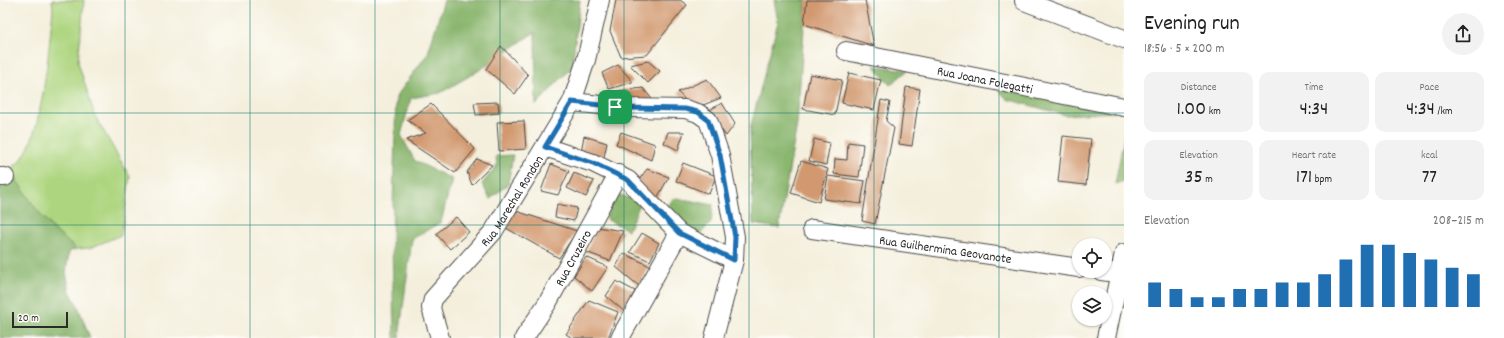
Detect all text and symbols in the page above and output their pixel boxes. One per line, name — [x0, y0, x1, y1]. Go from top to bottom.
text: Evening run — [1144, 9, 1240, 40]
button: share — [1442, 13, 1484, 55]
text: 18:56 · 5 × 200 m — [1144, 40, 1224, 59]
street label: Rua Joana Folegatti — [935, 63, 1035, 101]
text: Distance — [1181, 80, 1217, 96]
text: Time — [1305, 80, 1323, 96]
text: Pace — [1420, 80, 1439, 96]
pin — [598, 90, 632, 124]
icon: arrive — [604, 96, 626, 118]
text: 1.00 — [1177, 96, 1206, 124]
text: 4:34 — [1300, 96, 1328, 124]
text: 4:34 — [1406, 96, 1435, 124]
text: km — [1206, 104, 1221, 120]
text: /km — [1435, 104, 1453, 120]
text: Elevation — [1180, 148, 1218, 164]
text: Heart rate — [1292, 148, 1336, 164]
text: kcal — [1421, 148, 1438, 164]
street label: Rua Marechal Rondon — [477, 152, 549, 252]
text: 35 — [1185, 164, 1203, 192]
text: 171 — [1296, 164, 1312, 192]
text: 77 — [1422, 164, 1437, 192]
text: m — [1203, 172, 1213, 188]
text: bpm — [1312, 172, 1332, 188]
text: Elevation — [1144, 212, 1189, 231]
text: 208–215 m — [1433, 212, 1484, 231]
street label: Rua Cruzeiro — [551, 227, 598, 290]
street label: Rua Guilhermina Geovanote — [878, 232, 1013, 270]
map controls — [1072, 238, 1112, 326]
button: locate — [1072, 238, 1112, 278]
button: layers — [1072, 286, 1112, 326]
scale bar — [12, 310, 68, 329]
text: 20 m — [18, 311, 39, 327]

